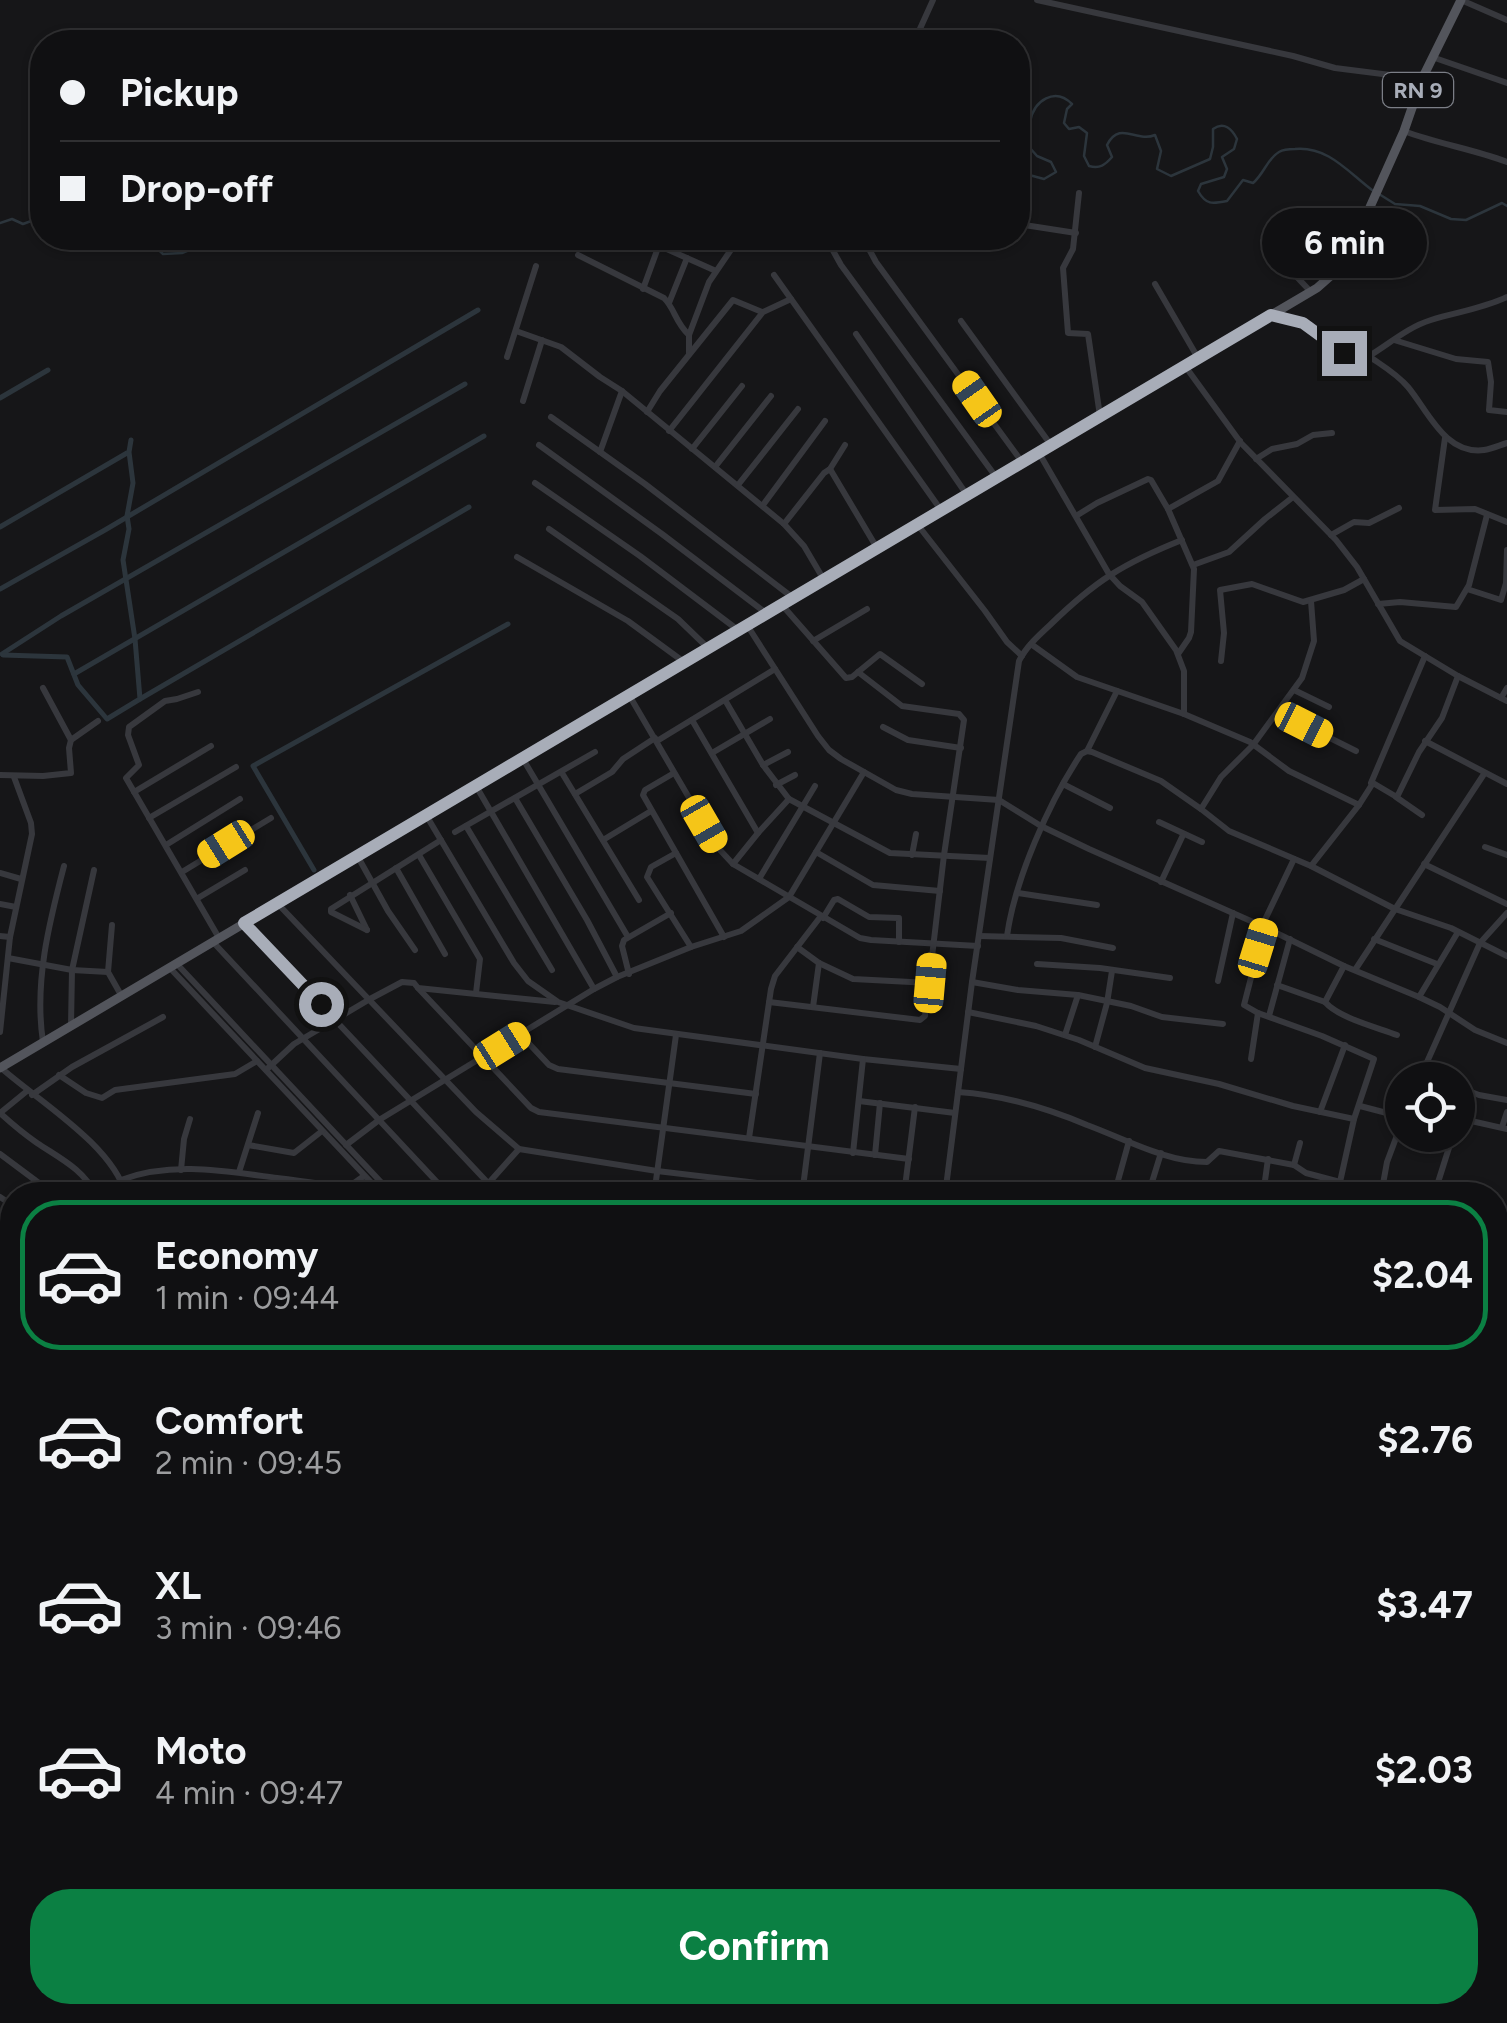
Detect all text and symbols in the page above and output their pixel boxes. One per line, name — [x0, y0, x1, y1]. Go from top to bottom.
text: Pickup — [120, 70, 238, 116]
road number: RN 9 — [1383, 73, 1453, 107]
text: Drop-off — [120, 166, 273, 212]
callout: 6 min — [1262, 208, 1426, 278]
text: 6 min — [1304, 224, 1385, 262]
route end — [1322, 331, 1367, 376]
car — [948, 366, 1006, 432]
car — [1270, 698, 1338, 752]
car — [676, 791, 732, 857]
car — [193, 815, 259, 873]
car — [1235, 915, 1281, 981]
car — [912, 952, 948, 1014]
route start — [299, 982, 344, 1027]
car — [469, 1017, 535, 1075]
map controls — [1385, 1062, 1475, 1152]
button: locate — [1385, 1062, 1475, 1152]
icon: car — [35, 1230, 125, 1320]
text: Economy — [155, 1233, 318, 1279]
text: $2.04 — [1372, 1252, 1473, 1298]
text: 1 min · 09:44 — [155, 1279, 339, 1317]
icon: car — [35, 1395, 125, 1485]
text: Comfort — [155, 1398, 304, 1444]
text: $2.76 — [1377, 1417, 1473, 1463]
text: 2 min · 09:45 — [155, 1444, 342, 1482]
icon: car — [35, 1560, 125, 1650]
text: XL — [155, 1563, 201, 1609]
text: $3.47 — [1376, 1582, 1473, 1628]
text: 3 min · 09:46 — [155, 1609, 341, 1647]
icon: car — [35, 1725, 125, 1815]
text: Moto — [155, 1728, 247, 1774]
text: $2.03 — [1375, 1747, 1473, 1793]
text: 4 min · 09:47 — [155, 1774, 343, 1812]
button: Confirm — [30, 1889, 1478, 2004]

